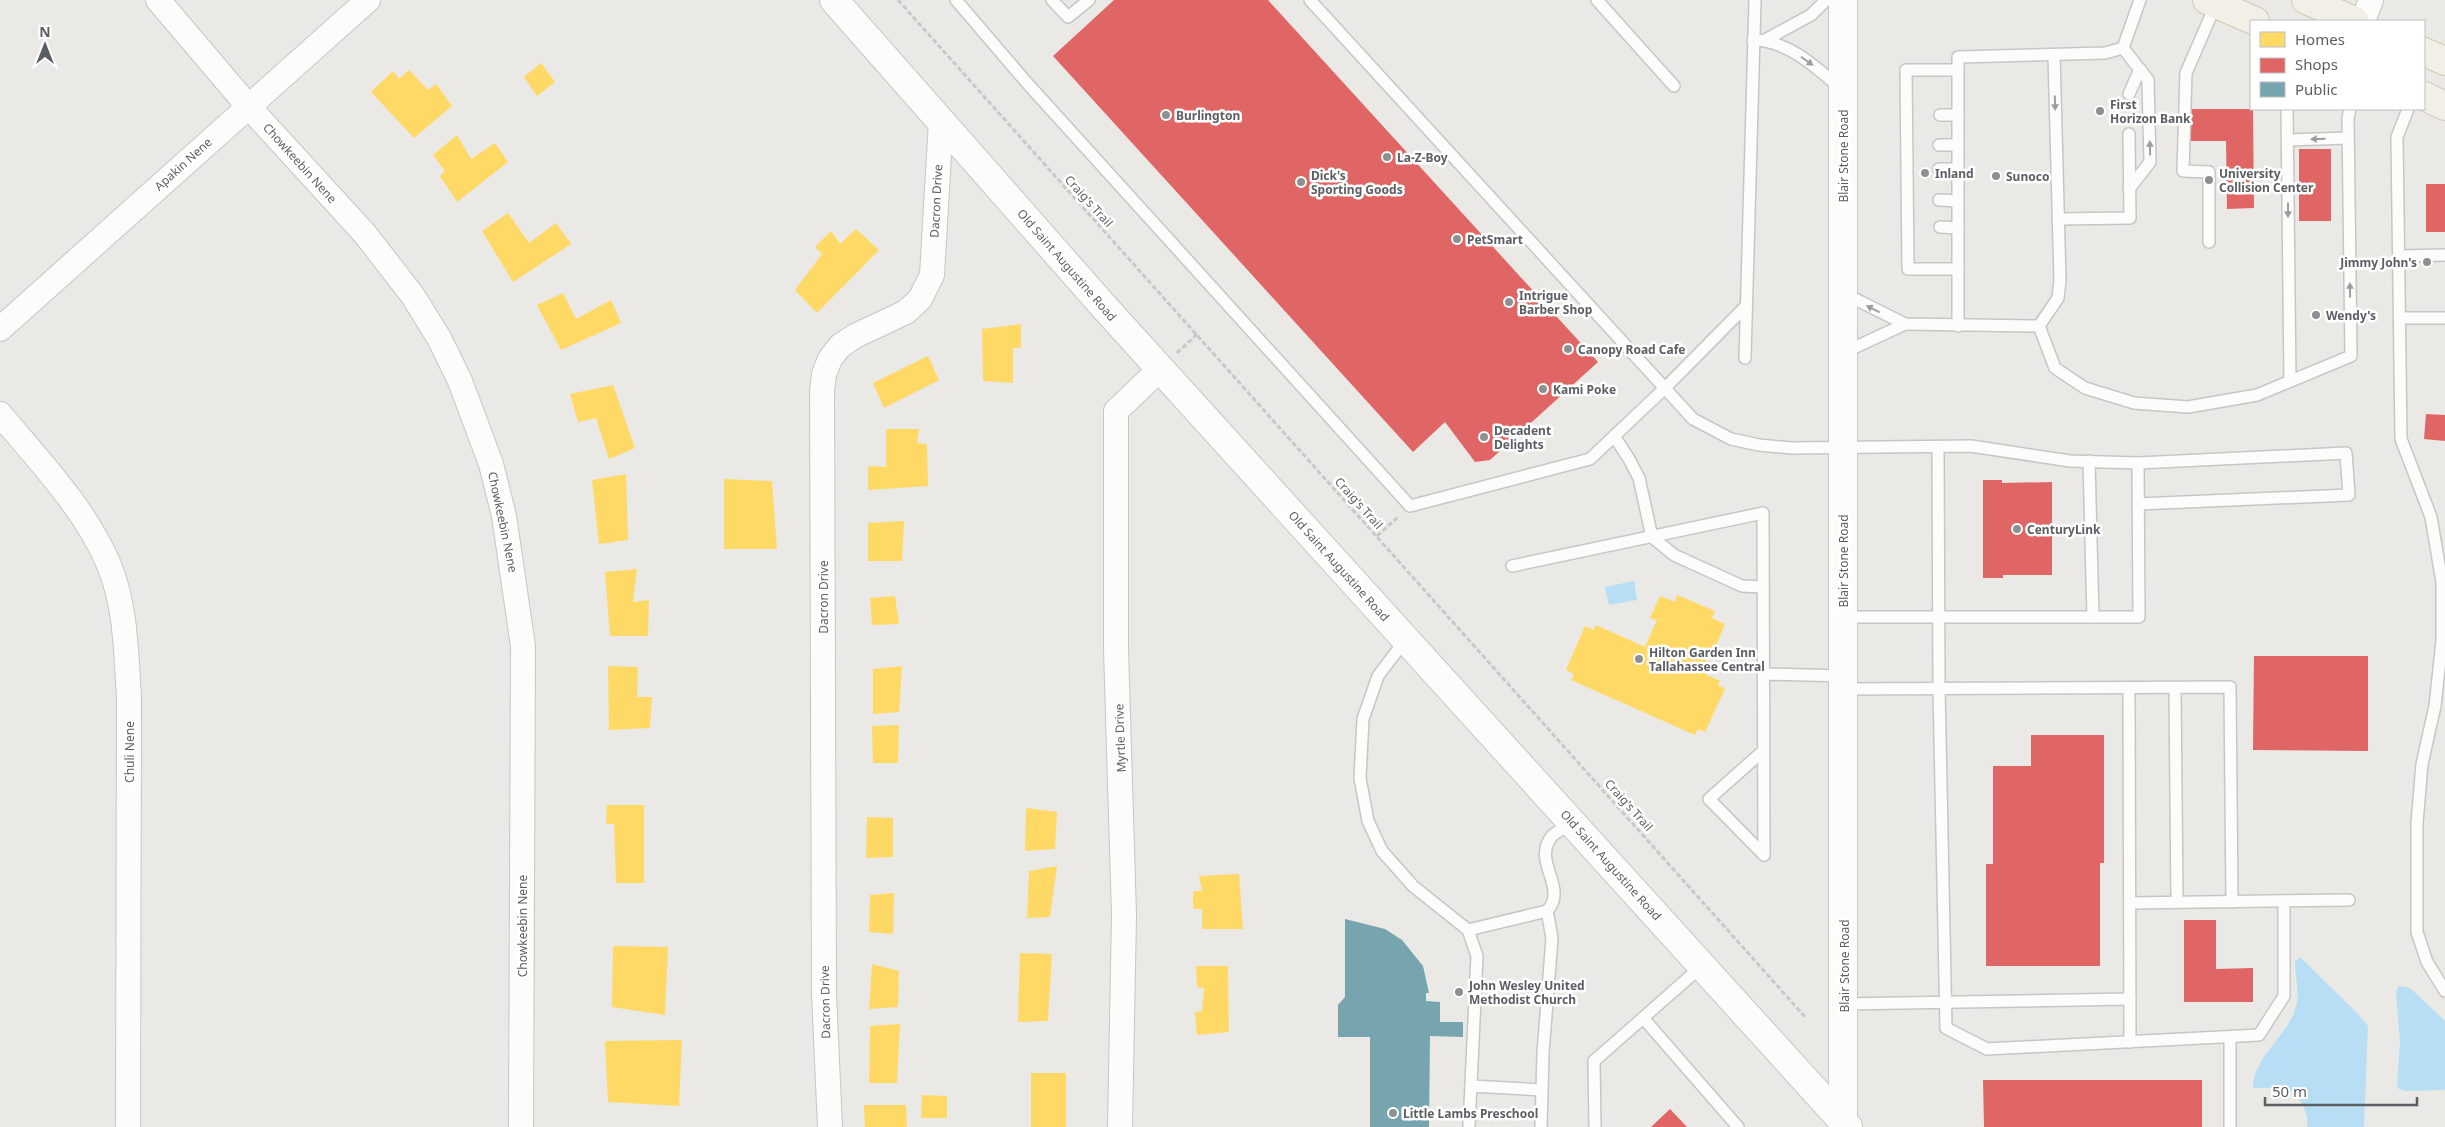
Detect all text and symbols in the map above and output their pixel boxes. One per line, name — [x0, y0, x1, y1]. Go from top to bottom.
north arrow — [20, 20, 70, 70]
legend — [2250, 20, 2425, 110]
text: N — [39, 22, 51, 41]
text: Homes — [2295, 29, 2345, 49]
text: Shops — [2295, 54, 2338, 74]
one-way arrow — [1800, 56, 1814, 66]
text: Public — [2295, 79, 2338, 99]
one-way arrow — [2051, 96, 2059, 112]
place label: First Horizon Bank — [2110, 96, 2191, 127]
marker: First Horizon Bank — [2094, 105, 2106, 117]
place label: Burlington — [1176, 107, 1240, 124]
marker: Burlington — [1160, 109, 1172, 121]
street label: Blair Stone Road — [1835, 109, 1852, 203]
street label: Chowkeebin Nene — [259, 119, 341, 207]
street label: Apakin Nene — [151, 133, 216, 194]
one-way arrow — [2310, 135, 2326, 143]
one-way arrow — [2146, 140, 2154, 156]
place label: La-Z-Boy — [1397, 149, 1448, 166]
marker: La-Z-Boy — [1381, 151, 1393, 163]
street label: Dacron Drive — [926, 164, 946, 238]
place label: Inland — [1935, 165, 1974, 182]
place label: University Collision Center — [2219, 165, 2314, 196]
place label: Dick's Sporting Goods — [1311, 167, 1403, 198]
marker: Inland — [1919, 167, 1931, 179]
place label: Sunoco — [2006, 168, 2049, 185]
marker: Sunoco — [1990, 170, 2002, 182]
street label: Craig's Trail — [1061, 171, 1117, 231]
marker: University Collision Center — [2203, 174, 2215, 186]
marker: Dick's Sporting Goods — [1295, 176, 1307, 188]
one-way arrow — [2284, 202, 2292, 218]
street label: Old Saint Augustine Road — [1014, 205, 1120, 325]
place label: PetSmart — [1467, 231, 1523, 248]
marker: PetSmart — [1451, 233, 1463, 245]
place label: Jimmy John's — [2339, 254, 2417, 271]
marker: Jimmy John's — [2421, 256, 2433, 268]
one-way arrow — [2346, 282, 2354, 298]
place label: Intrigue Barber Shop — [1519, 287, 1593, 318]
marker: Intrigue Barber Shop — [1503, 296, 1515, 308]
one-way arrow — [1866, 305, 1881, 313]
place label: Wendy's — [2326, 307, 2376, 324]
marker: Wendy's — [2310, 309, 2322, 321]
place label: Canopy Road Cafe — [1578, 341, 1685, 358]
marker: Canopy Road Cafe — [1562, 343, 1574, 355]
place label: Kami Poke — [1553, 381, 1616, 398]
marker: Kami Poke — [1537, 383, 1549, 395]
place label: Decadent Delights — [1494, 422, 1551, 453]
marker: Decadent Delights — [1478, 431, 1490, 443]
street label: Chowkeebin Nene — [484, 470, 522, 574]
street label: Craig's Trail — [1331, 473, 1387, 533]
street label: Old Saint Augustine Road — [1285, 507, 1393, 625]
street label: Blair Stone Road — [1835, 514, 1852, 608]
place label: CenturyLink — [2027, 521, 2101, 538]
marker: CenturyLink — [2011, 523, 2023, 535]
street label: Dacron Drive — [815, 560, 832, 634]
place label: Hilton Garden Inn Tallahassee Central — [1649, 644, 1765, 675]
marker: Hilton Garden Inn Tallahassee Central — [1633, 653, 1645, 665]
street label: Myrtle Drive — [1110, 703, 1130, 773]
street label: Chuli Nene — [121, 721, 138, 783]
street label: Craig's Trail — [1601, 775, 1657, 835]
street label: Old Saint Augustine Road — [1557, 806, 1665, 924]
street label: Chowkeebin Nene — [514, 875, 531, 977]
street label: Blair Stone Road — [1836, 919, 1853, 1013]
street label: Dacron Drive — [816, 965, 834, 1039]
place label: John Wesley United Methodist Church — [1468, 977, 1585, 1008]
marker: John Wesley United Methodist Church — [1453, 986, 1465, 998]
scale bar — [2265, 1074, 2418, 1106]
text: 50 m — [2272, 1081, 2307, 1101]
place label: Little Lambs Preschool — [1403, 1105, 1538, 1122]
marker: Little Lambs Preschool — [1387, 1107, 1399, 1119]

